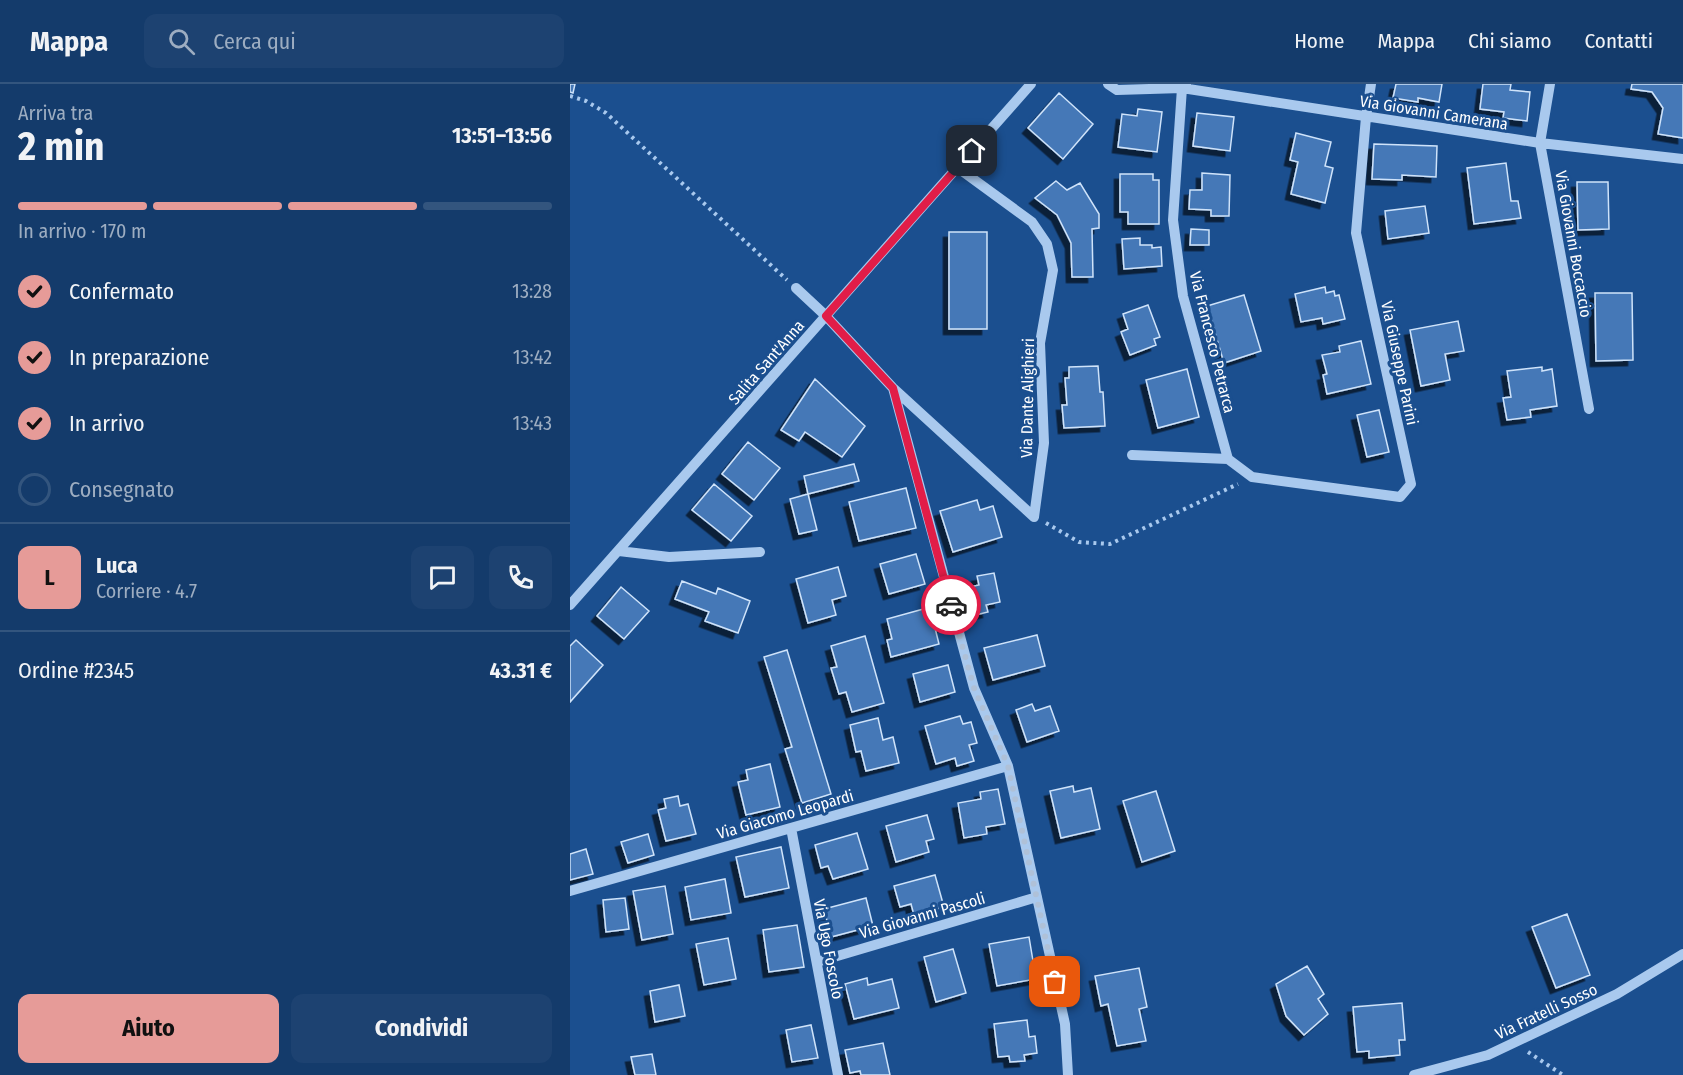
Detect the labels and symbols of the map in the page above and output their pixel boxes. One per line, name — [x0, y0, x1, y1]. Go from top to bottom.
street label: Via Giovanni Camerana — [1358, 91, 1510, 134]
pin — [946, 125, 997, 176]
street label: Via Giovanni Boccaccio — [1551, 169, 1596, 319]
street label: Via Francesco Petrarca — [1186, 269, 1239, 415]
street label: Via Giuseppe Parini — [1377, 299, 1422, 427]
street label: Salita Sant'Anna — [725, 316, 808, 408]
street label: Via Dante Alighieri — [1017, 338, 1038, 458]
courier — [921, 575, 981, 635]
street label: Via Giacomo Leopardi — [715, 786, 856, 843]
street label: Via Giovanni Pascoli — [857, 888, 987, 943]
street label: Via Ugo Foscolo — [809, 897, 848, 1001]
pin — [1029, 956, 1080, 1007]
street label: Via Fratelli Sosso — [1492, 979, 1600, 1043]

